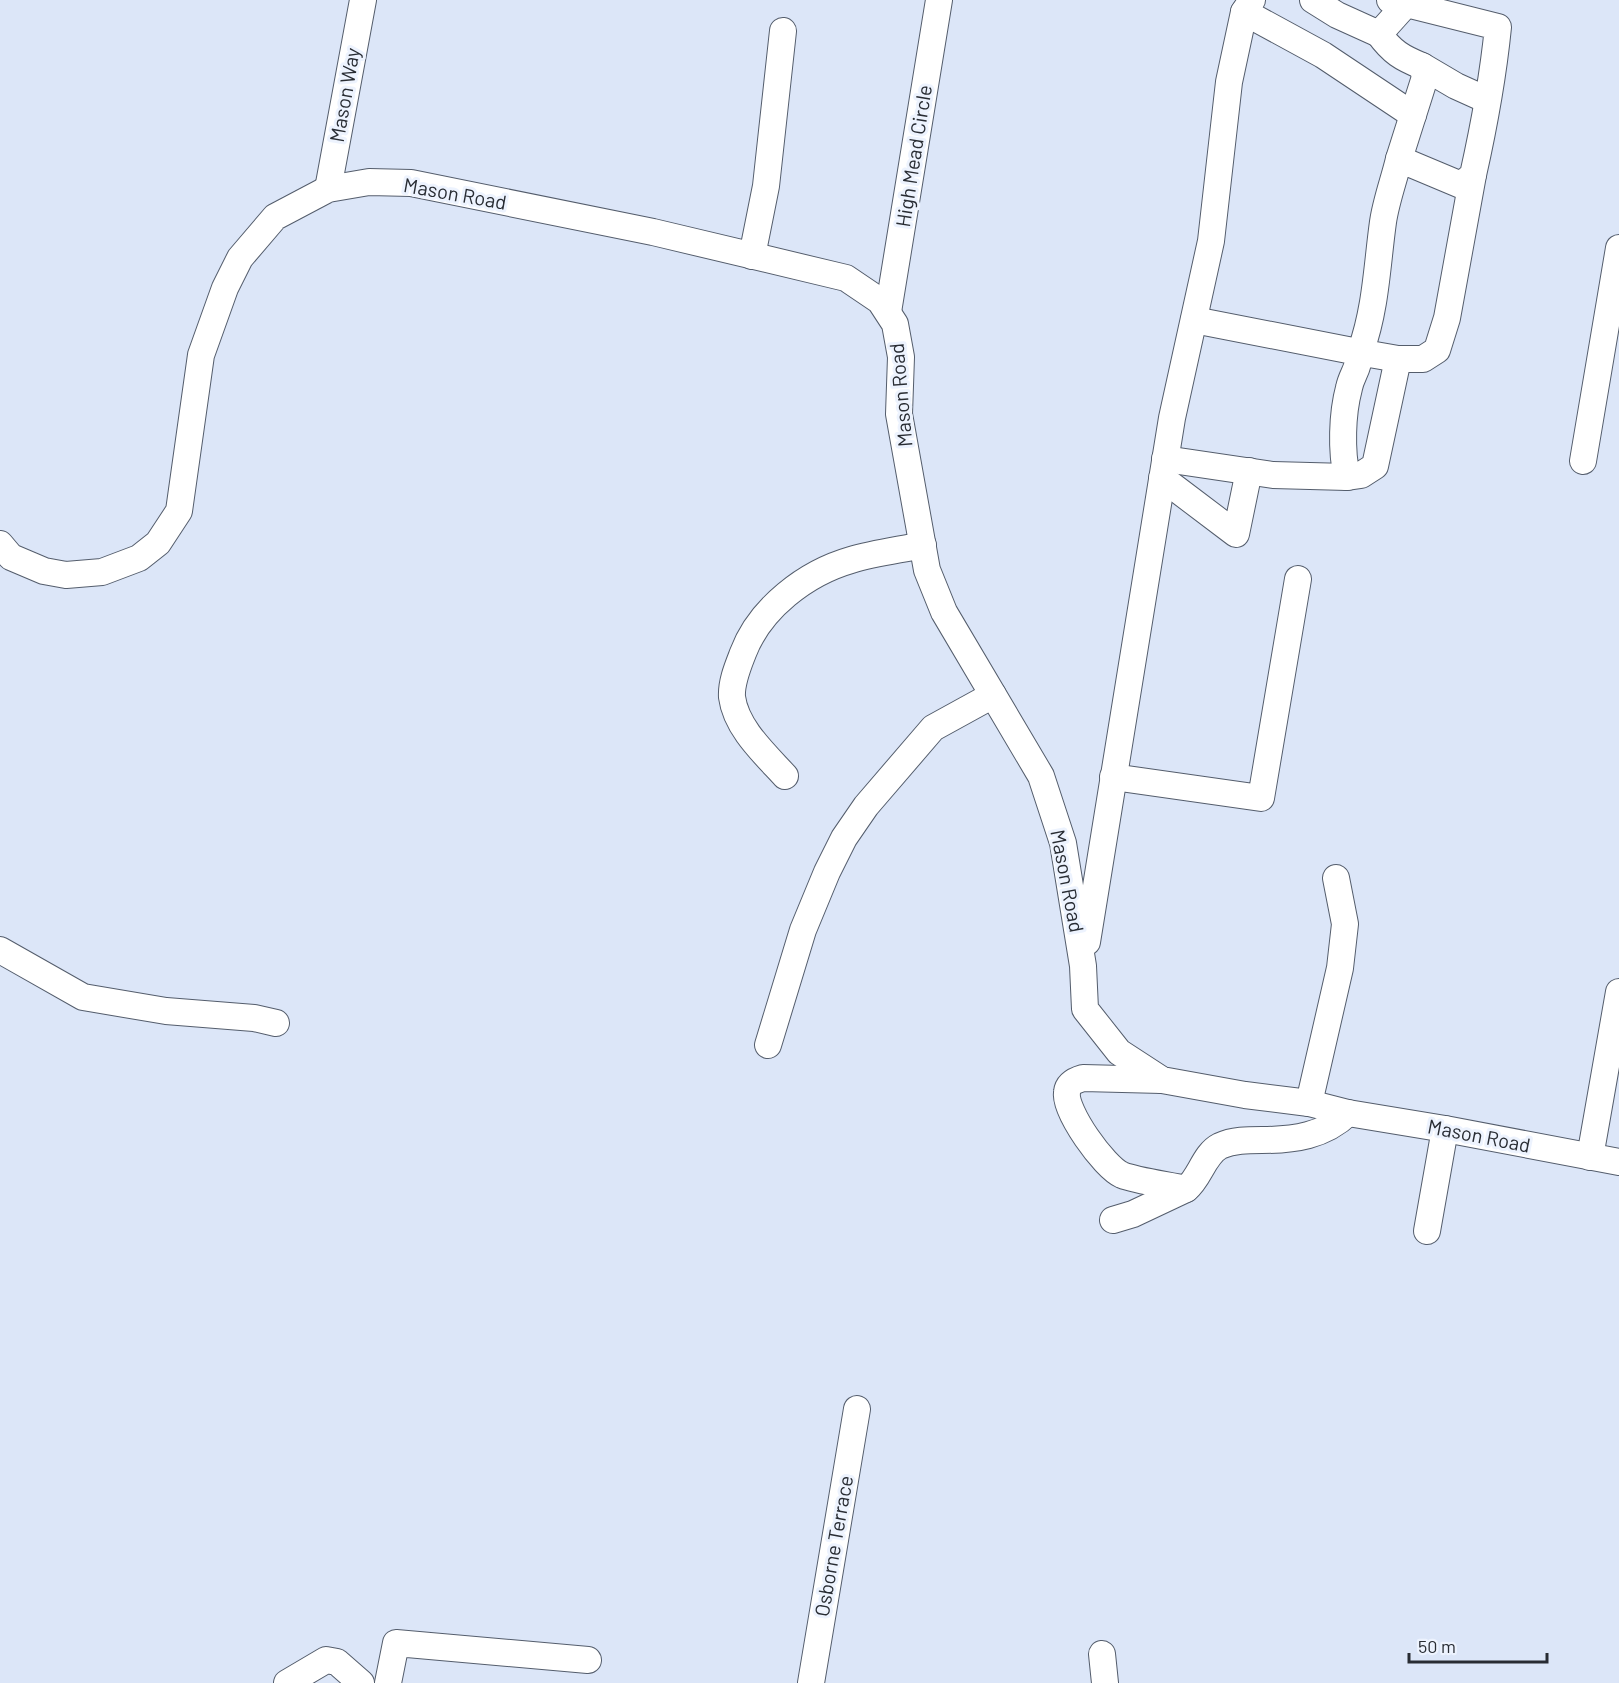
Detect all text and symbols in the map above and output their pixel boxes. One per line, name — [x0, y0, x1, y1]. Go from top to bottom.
street label: Mason Way — [324, 46, 364, 144]
street label: High Mead Circle — [890, 83, 936, 229]
street label: Mason Road — [402, 172, 508, 214]
street label: Mason Road — [884, 342, 916, 448]
street label: Mason Road — [1046, 827, 1090, 934]
street label: Mason Road — [1426, 1113, 1533, 1157]
street label: Osborne Terrace — [809, 1473, 857, 1618]
scale bar — [1409, 1626, 1547, 1664]
text: 50 m — [1418, 1635, 1456, 1657]

